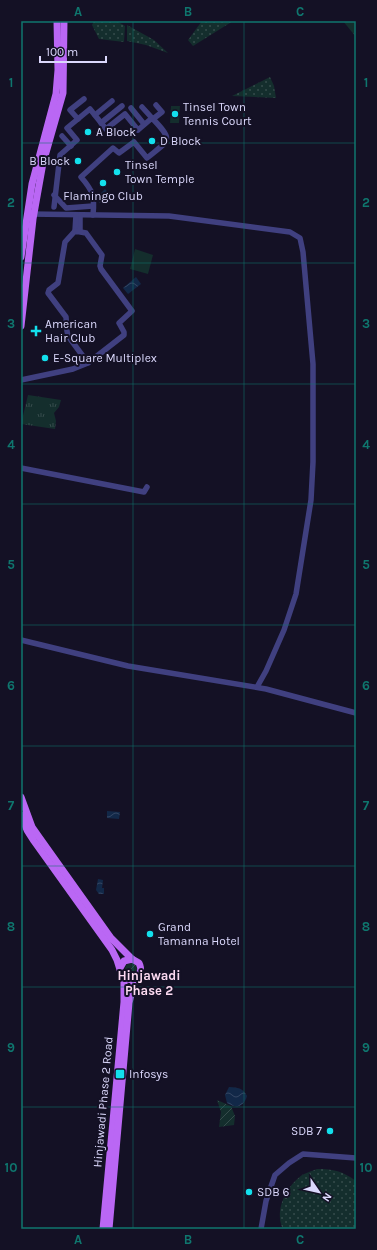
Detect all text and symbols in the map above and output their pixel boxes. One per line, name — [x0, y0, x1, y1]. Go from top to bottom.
text: A — [74, 4, 82, 19]
text: B — [184, 4, 192, 19]
text: C — [296, 4, 304, 19]
scale bar — [40, 38, 106, 64]
text: 100 m — [46, 45, 78, 59]
text: 1 — [9, 75, 13, 90]
text: 1 — [364, 75, 368, 90]
place label: Tinsel Town Tennis Court — [183, 100, 252, 128]
marker: Tinsel Town Tennis Court — [170, 109, 180, 119]
place label: A Block — [96, 125, 136, 139]
marker: A Block — [83, 127, 93, 137]
place label: D Block — [160, 134, 201, 148]
marker: D Block — [147, 136, 157, 146]
place label: B Block — [29, 154, 70, 168]
marker: B Block — [73, 156, 83, 166]
place label: Tinsel Town Temple — [125, 158, 194, 186]
marker: Tinsel Town Temple — [112, 167, 122, 177]
marker: Flamingo Club — [98, 178, 108, 188]
place label: Flamingo Club — [63, 189, 143, 203]
text: 2 — [7, 195, 15, 210]
text: 2 — [362, 195, 370, 210]
text: 3 — [7, 316, 15, 331]
text: 3 — [362, 316, 370, 331]
place label: American Hair Club — [45, 317, 97, 345]
marker: American Hair Club — [30, 325, 42, 337]
place label: E-Square Multiplex — [53, 351, 157, 365]
marker: E-Square Multiplex — [40, 353, 50, 363]
text: 4 — [7, 437, 15, 452]
text: 4 — [362, 437, 370, 452]
text: 5 — [7, 557, 15, 572]
text: 5 — [362, 557, 370, 572]
text: 6 — [7, 678, 15, 693]
text: 6 — [362, 678, 370, 693]
text: 7 — [8, 798, 15, 813]
text: 7 — [363, 798, 370, 813]
text: 8 — [7, 919, 15, 934]
text: 8 — [362, 919, 370, 934]
place label: Grand Tamanna Hotel — [158, 920, 240, 948]
marker: Grand Tamanna Hotel — [145, 929, 155, 939]
district label: Hinjawadi Phase 2 — [117, 968, 181, 998]
street label: Hinjawadi Phase 2 Road — [90, 1036, 116, 1168]
text: 9 — [7, 1040, 15, 1055]
text: 9 — [362, 1040, 370, 1055]
place label: Infosys — [129, 1067, 168, 1081]
marker: Infosys — [114, 1068, 126, 1080]
place label: SDB 7 — [291, 1124, 322, 1138]
marker: SDB 7 — [325, 1126, 335, 1136]
text: 10 — [5, 1160, 17, 1175]
text: 10 — [360, 1160, 372, 1175]
north arrow — [299, 1172, 339, 1212]
place label: SDB 6 — [257, 1185, 289, 1199]
marker: SDB 6 — [244, 1187, 254, 1197]
text: N — [319, 1190, 334, 1204]
text: A — [74, 1232, 82, 1247]
text: B — [184, 1232, 192, 1247]
text: C — [296, 1232, 304, 1247]

